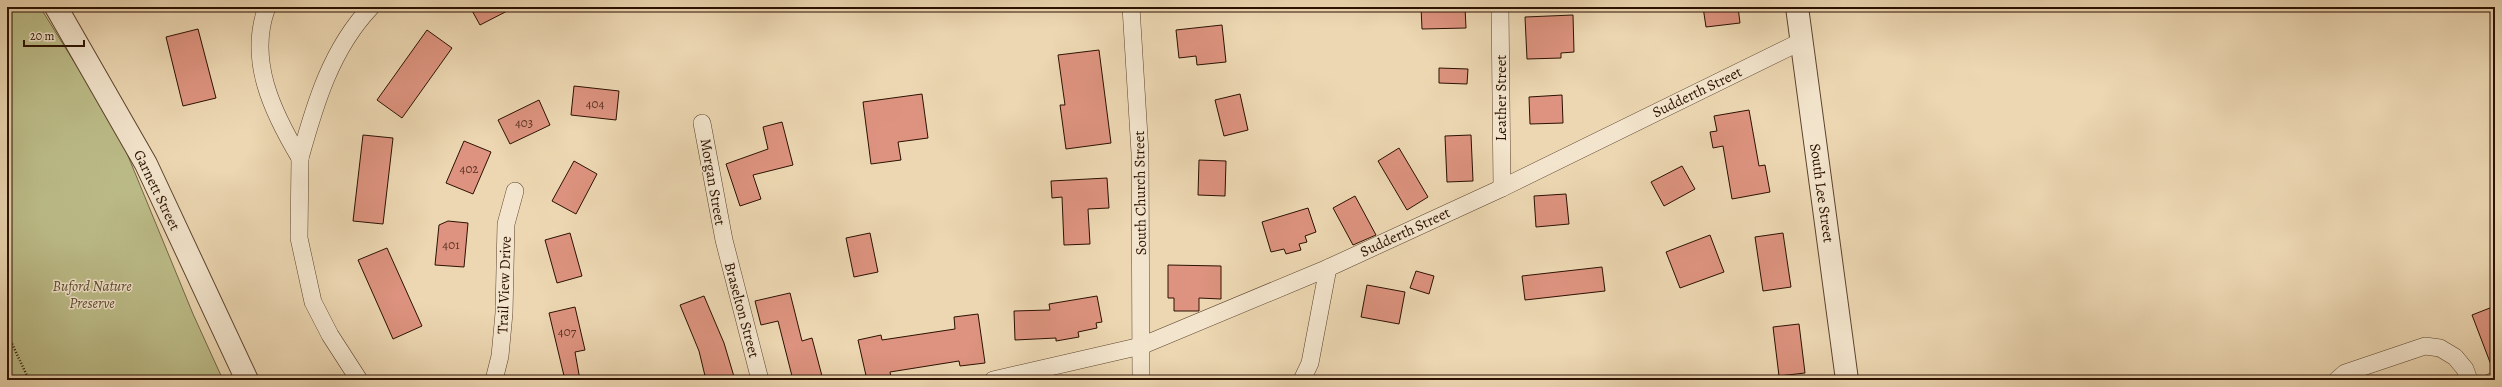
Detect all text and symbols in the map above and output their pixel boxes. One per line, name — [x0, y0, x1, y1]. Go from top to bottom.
scale bar — [24, 22, 84, 48]
text: 20 m — [30, 28, 54, 44]
street label: Leather Street — [1491, 55, 1511, 141]
street label: Sudderth Street — [1649, 62, 1745, 122]
house number: 404 — [586, 95, 604, 112]
house number: 403 — [515, 114, 533, 131]
street label: South Church Street — [1129, 131, 1151, 255]
street label: Morgan Street — [696, 137, 730, 227]
street label: South Lee Street — [1805, 142, 1839, 244]
street label: Garnett Street — [129, 146, 185, 234]
house number: 402 — [460, 160, 479, 177]
street label: Sudderth Street — [1357, 202, 1453, 262]
street label: Trail View Drive — [492, 235, 516, 334]
house number: 401 — [442, 236, 460, 253]
street label: Braselton Street — [720, 260, 764, 360]
park label: Buford Nature Preserve — [52, 276, 132, 313]
house number: 407 — [558, 323, 577, 340]

